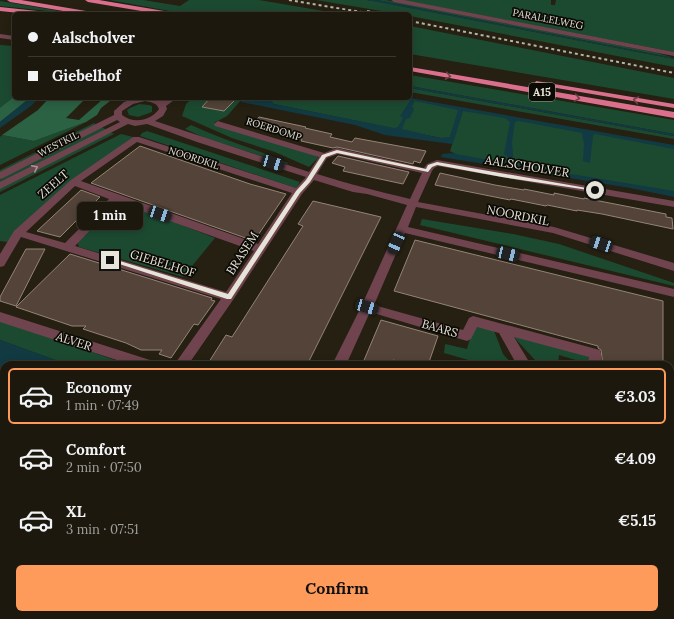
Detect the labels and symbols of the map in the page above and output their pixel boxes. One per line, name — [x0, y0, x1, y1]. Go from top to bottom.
street label: PARALLELWEG — [512, 6, 585, 32]
one-way arrow — [445, 71, 452, 80]
road number: A15 — [529, 83, 555, 101]
one-way arrow — [573, 93, 580, 102]
one-way arrow — [632, 96, 639, 105]
street label: ROERDOMP — [245, 114, 303, 144]
street label: WESTKIL — [35, 128, 81, 160]
street label: NOORDKIL — [167, 144, 221, 172]
street label: AALSCHOLVER — [483, 152, 571, 180]
car — [260, 154, 286, 172]
one-way arrow — [31, 166, 38, 173]
street label: ZEELT — [34, 166, 72, 202]
route start — [586, 181, 604, 199]
callout: 1 min — [77, 202, 143, 230]
street label: NOORDKIL — [485, 202, 551, 228]
car — [147, 204, 173, 224]
street label: BRASEM — [223, 229, 261, 277]
car — [386, 230, 406, 256]
car — [588, 235, 614, 253]
car — [495, 245, 521, 263]
street label: GIEBELHOF — [128, 246, 198, 280]
route end — [101, 251, 119, 269]
car — [354, 298, 380, 316]
street label: BAARS — [420, 316, 460, 340]
street label: ALVER — [53, 328, 94, 354]

